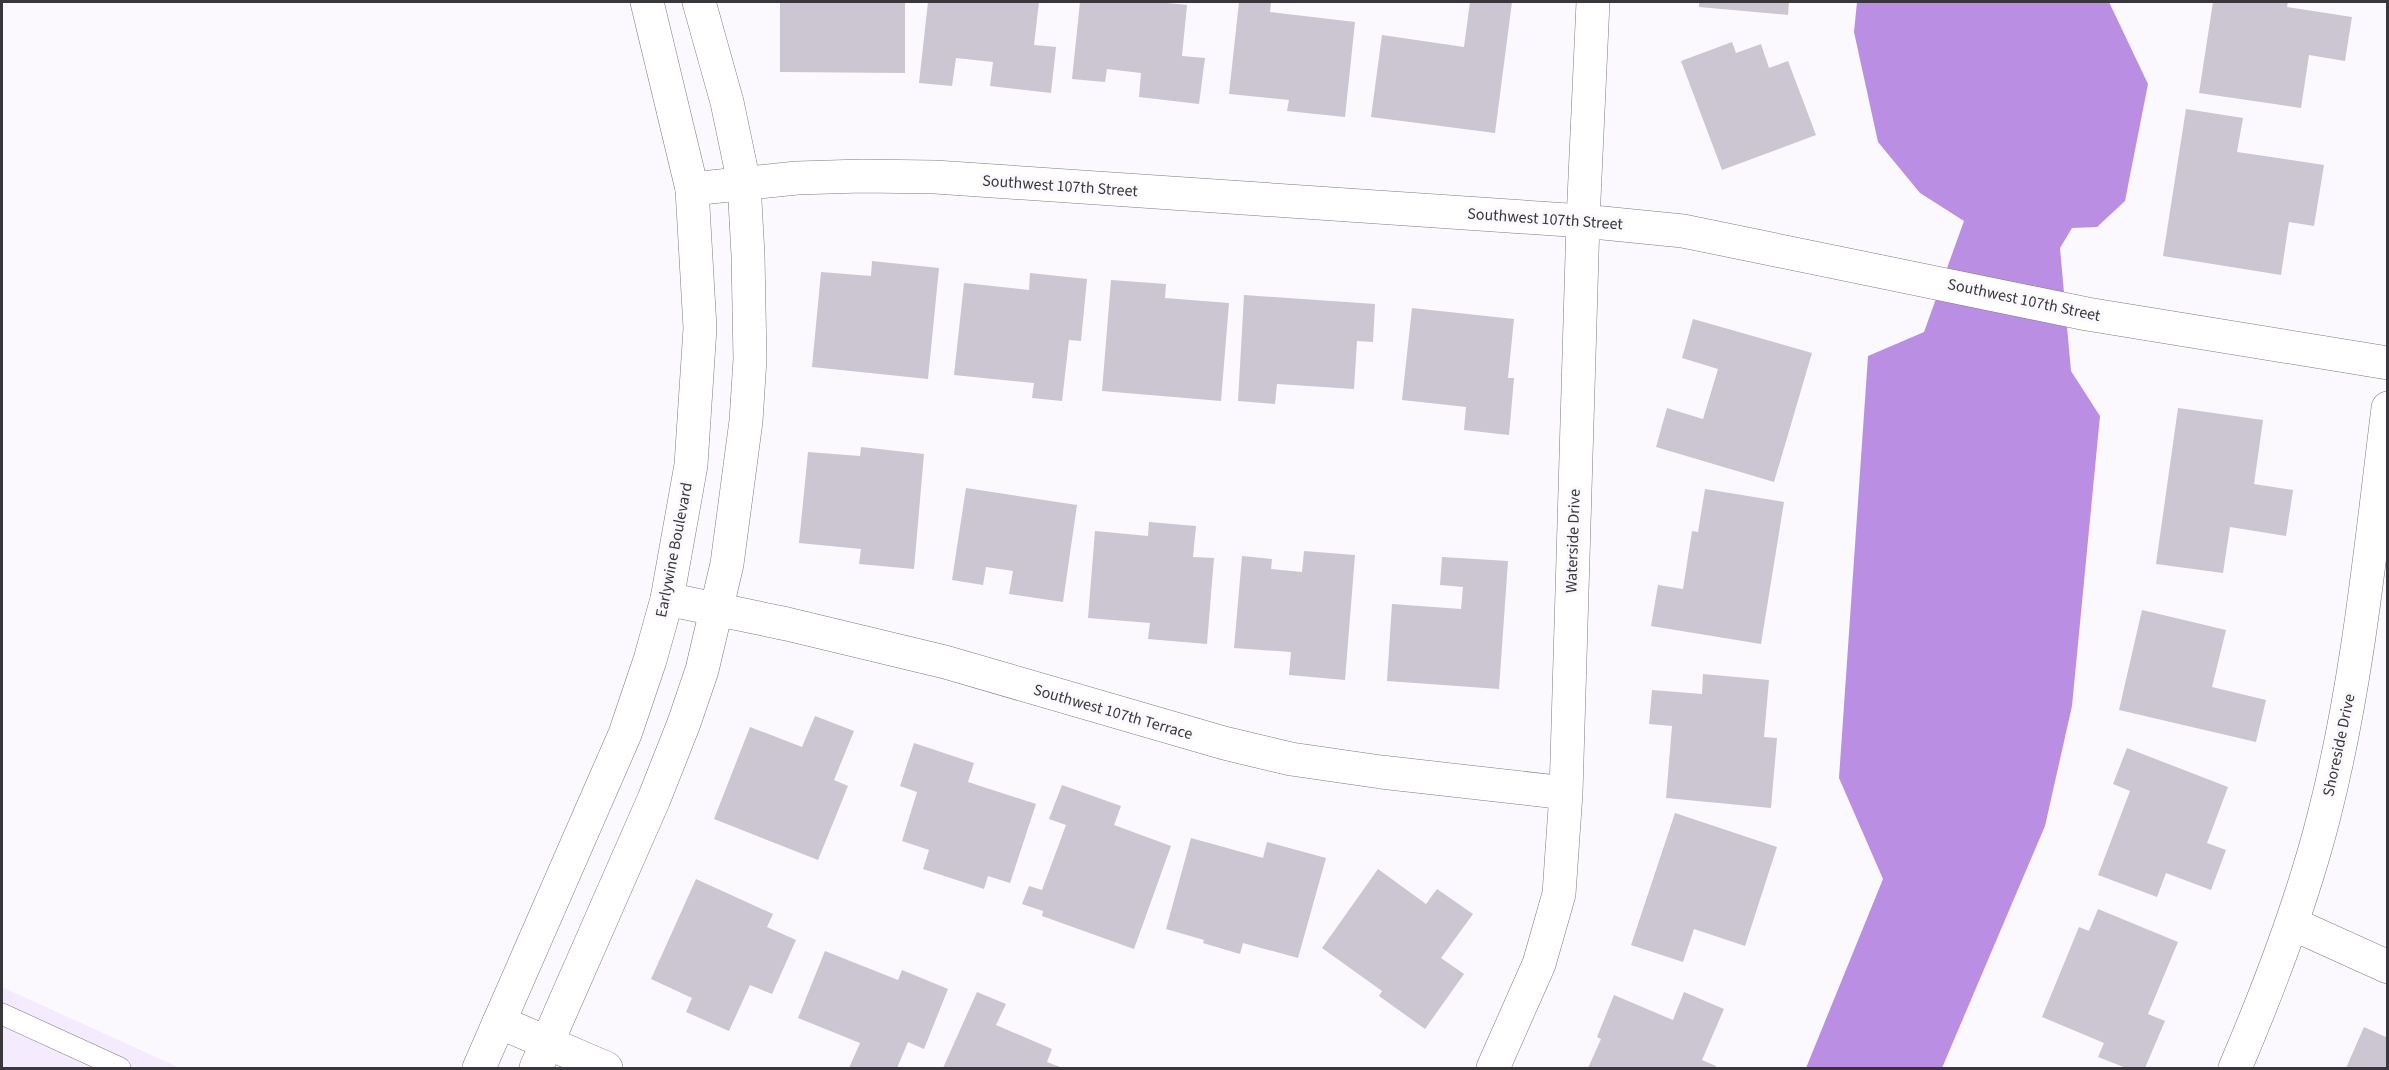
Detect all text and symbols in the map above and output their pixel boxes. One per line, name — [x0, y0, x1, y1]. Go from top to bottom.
street label: Southwest 107th Street — [982, 170, 1139, 202]
street label: Southwest 107th Street — [1467, 203, 1624, 235]
street label: Southwest 107th Street — [1946, 273, 2103, 327]
street label: Earlywine Boulevard — [650, 481, 698, 619]
street label: Waterside Drive — [1560, 489, 1586, 593]
street label: Southwest 107th Terrace — [1031, 679, 1195, 745]
street label: Shoreside Drive — [2317, 692, 2361, 798]

